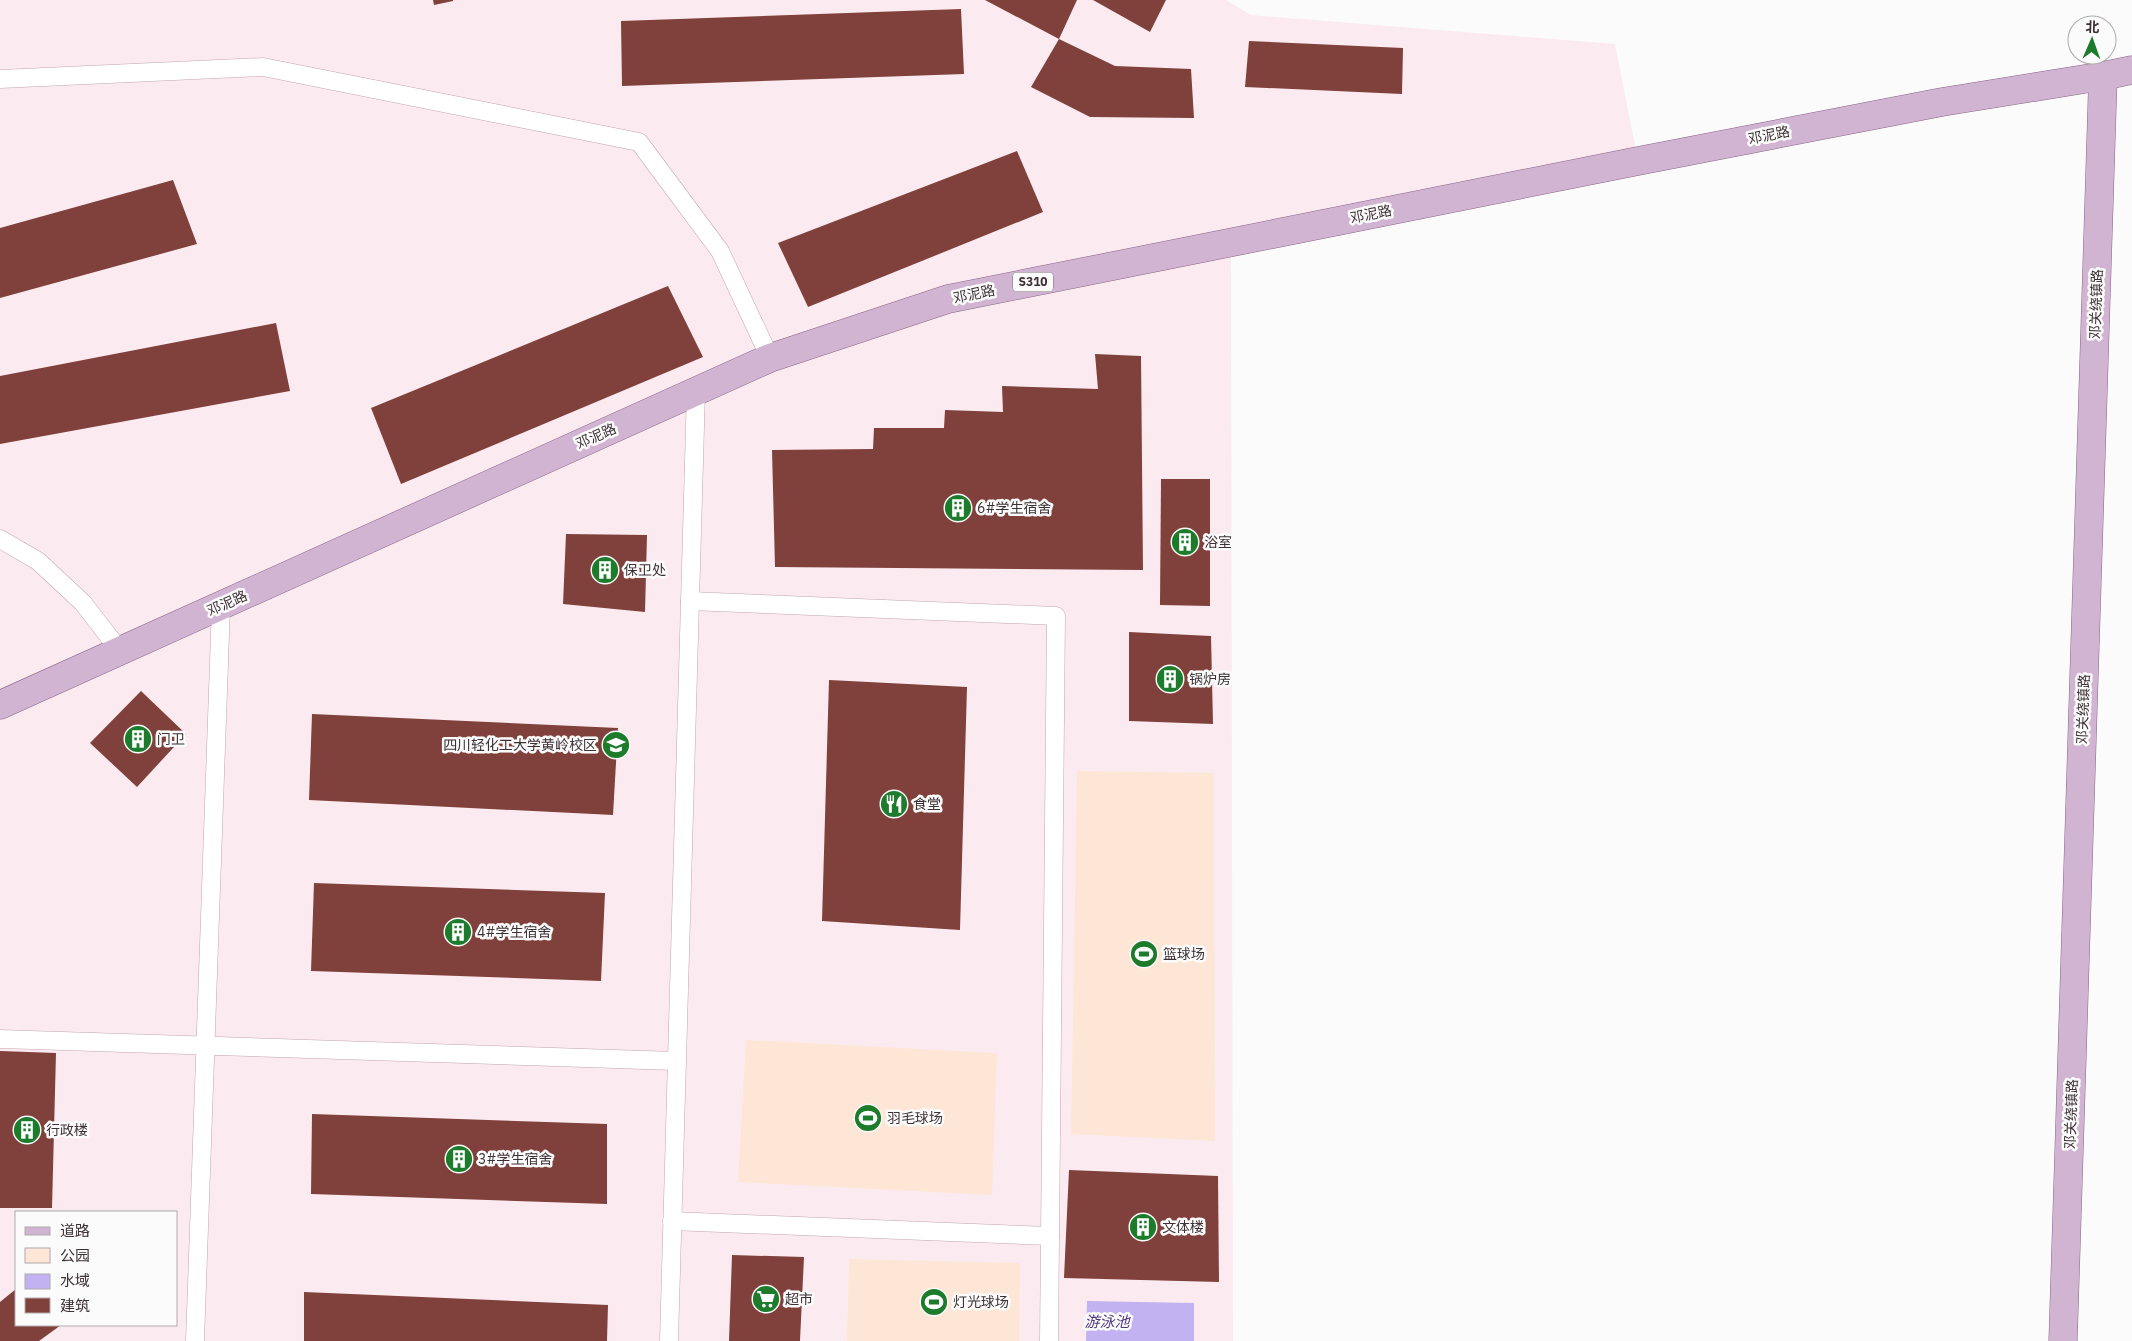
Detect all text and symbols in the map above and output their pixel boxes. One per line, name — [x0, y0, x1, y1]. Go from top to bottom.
north arrow — [2067, 15, 2117, 65]
text: 北 — [2085, 18, 2100, 36]
street label: 邓泥路 — [1747, 122, 1791, 148]
street label: 邓泥路 — [1349, 201, 1393, 227]
street label: 邓关绕镇路 — [2086, 269, 2106, 339]
road number: S310 — [1013, 272, 1053, 292]
street label: 邓泥路 — [952, 281, 996, 307]
street label: 邓泥路 — [573, 419, 619, 453]
building icon: 6#学生宿舍 — [943, 493, 973, 523]
place label: 6#学生宿舍 — [977, 499, 1051, 517]
building icon: 浴室 — [1170, 527, 1200, 557]
place label: 浴室 — [1204, 533, 1232, 551]
building icon: 保卫处 — [590, 555, 620, 585]
place label: 保卫处 — [624, 561, 666, 579]
street label: 邓泥路 — [204, 586, 250, 620]
building icon: 锅炉房 — [1155, 664, 1185, 694]
place label: 锅炉房 — [1189, 670, 1231, 688]
street label: 邓关绕镇路 — [2073, 674, 2093, 744]
building icon: 门卫 — [123, 724, 153, 754]
place label: 门卫 — [157, 730, 185, 748]
school or university icon: 四川轻化工大学黄岭校区 — [601, 730, 631, 760]
place label: 四川轻化工大学黄岭校区 — [443, 736, 597, 754]
restaurant icon: 食堂 — [879, 789, 909, 819]
place label: 食堂 — [913, 795, 941, 813]
building icon: 4#学生宿舍 — [443, 917, 473, 947]
place label: 4#学生宿舍 — [477, 923, 551, 941]
sports icon: 篮球场 — [1129, 939, 1159, 969]
place label: 篮球场 — [1163, 945, 1205, 963]
street label: 邓关绕镇路 — [2061, 1079, 2081, 1149]
sports icon: 羽毛球场 — [853, 1103, 883, 1133]
place label: 羽毛球场 — [887, 1109, 943, 1127]
building icon: 行政楼 — [12, 1115, 42, 1145]
place label: 行政楼 — [46, 1121, 88, 1139]
building icon: 3#学生宿舍 — [444, 1144, 474, 1174]
place label: 3#学生宿舍 — [478, 1150, 552, 1168]
legend — [15, 1211, 178, 1326]
building icon: 文体楼 — [1128, 1212, 1158, 1242]
place label: 文体楼 — [1162, 1218, 1204, 1236]
text: 道路 — [60, 1221, 90, 1240]
text: 公园 — [60, 1246, 90, 1265]
text: 水域 — [60, 1271, 90, 1290]
supermarket icon: 超市 — [751, 1284, 781, 1314]
sports icon: 灯光球场 — [919, 1287, 949, 1317]
place label: 超市 — [785, 1290, 813, 1308]
place label: 灯光球场 — [953, 1293, 1009, 1311]
text: 建筑 — [60, 1296, 90, 1315]
water label: 游泳池 — [1084, 1312, 1131, 1331]

